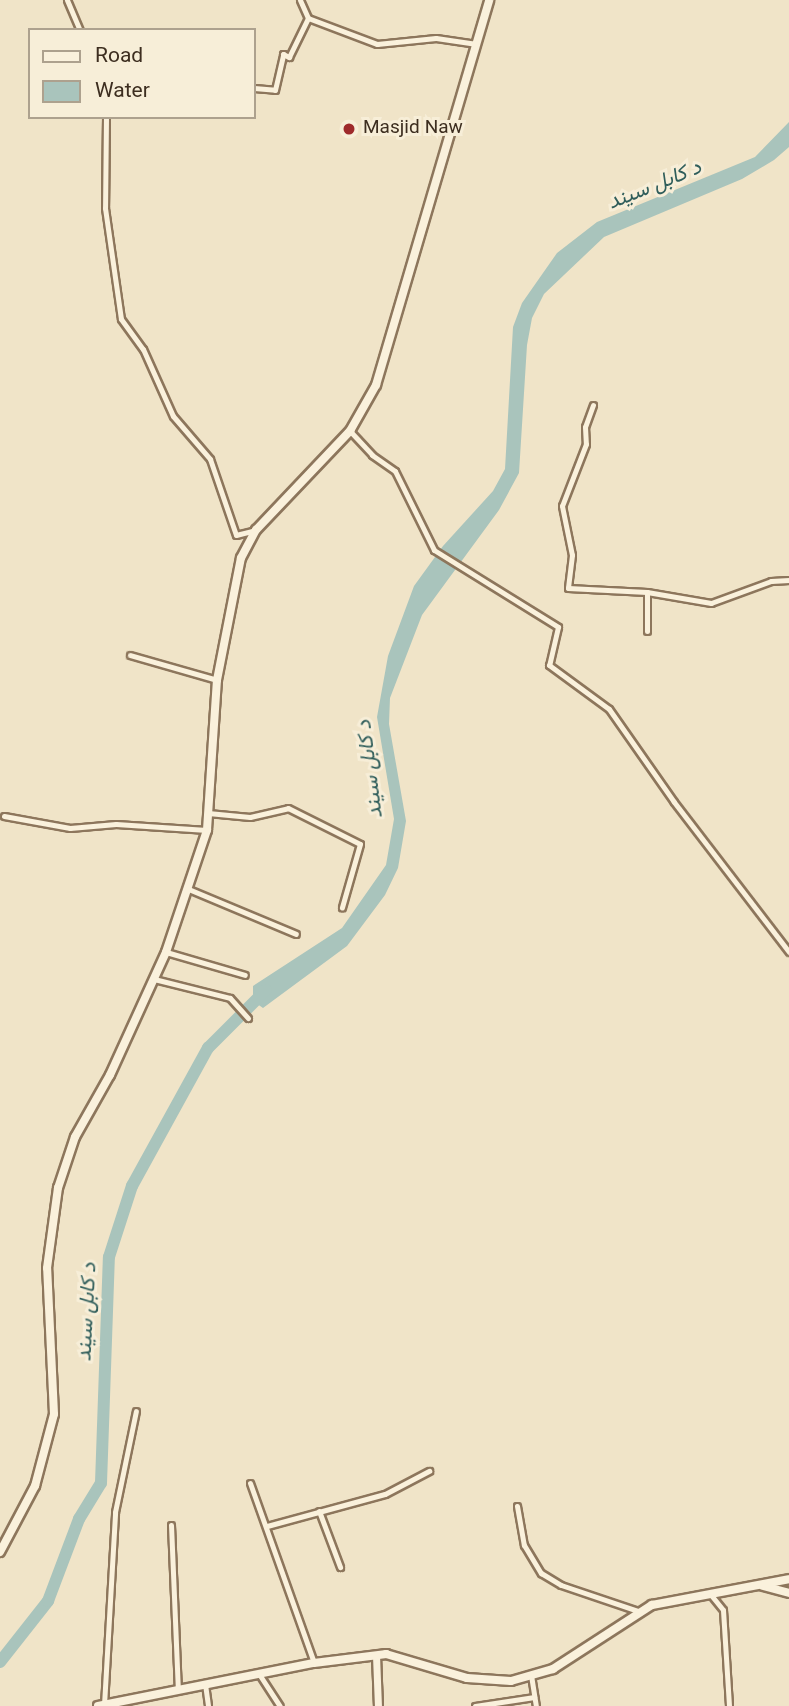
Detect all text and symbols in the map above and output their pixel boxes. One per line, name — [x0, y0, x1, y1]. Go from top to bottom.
legend — [28, 28, 256, 119]
text: Road — [95, 40, 143, 73]
text: Water — [95, 75, 150, 108]
place label: Masjid Naw — [363, 118, 463, 140]
marker: Masjid Naw — [341, 121, 357, 137]
water label: د کابل سيند — [604, 156, 706, 216]
water label: د کابل سيند — [352, 718, 390, 820]
water label: د کابل سيند — [73, 1262, 103, 1362]

